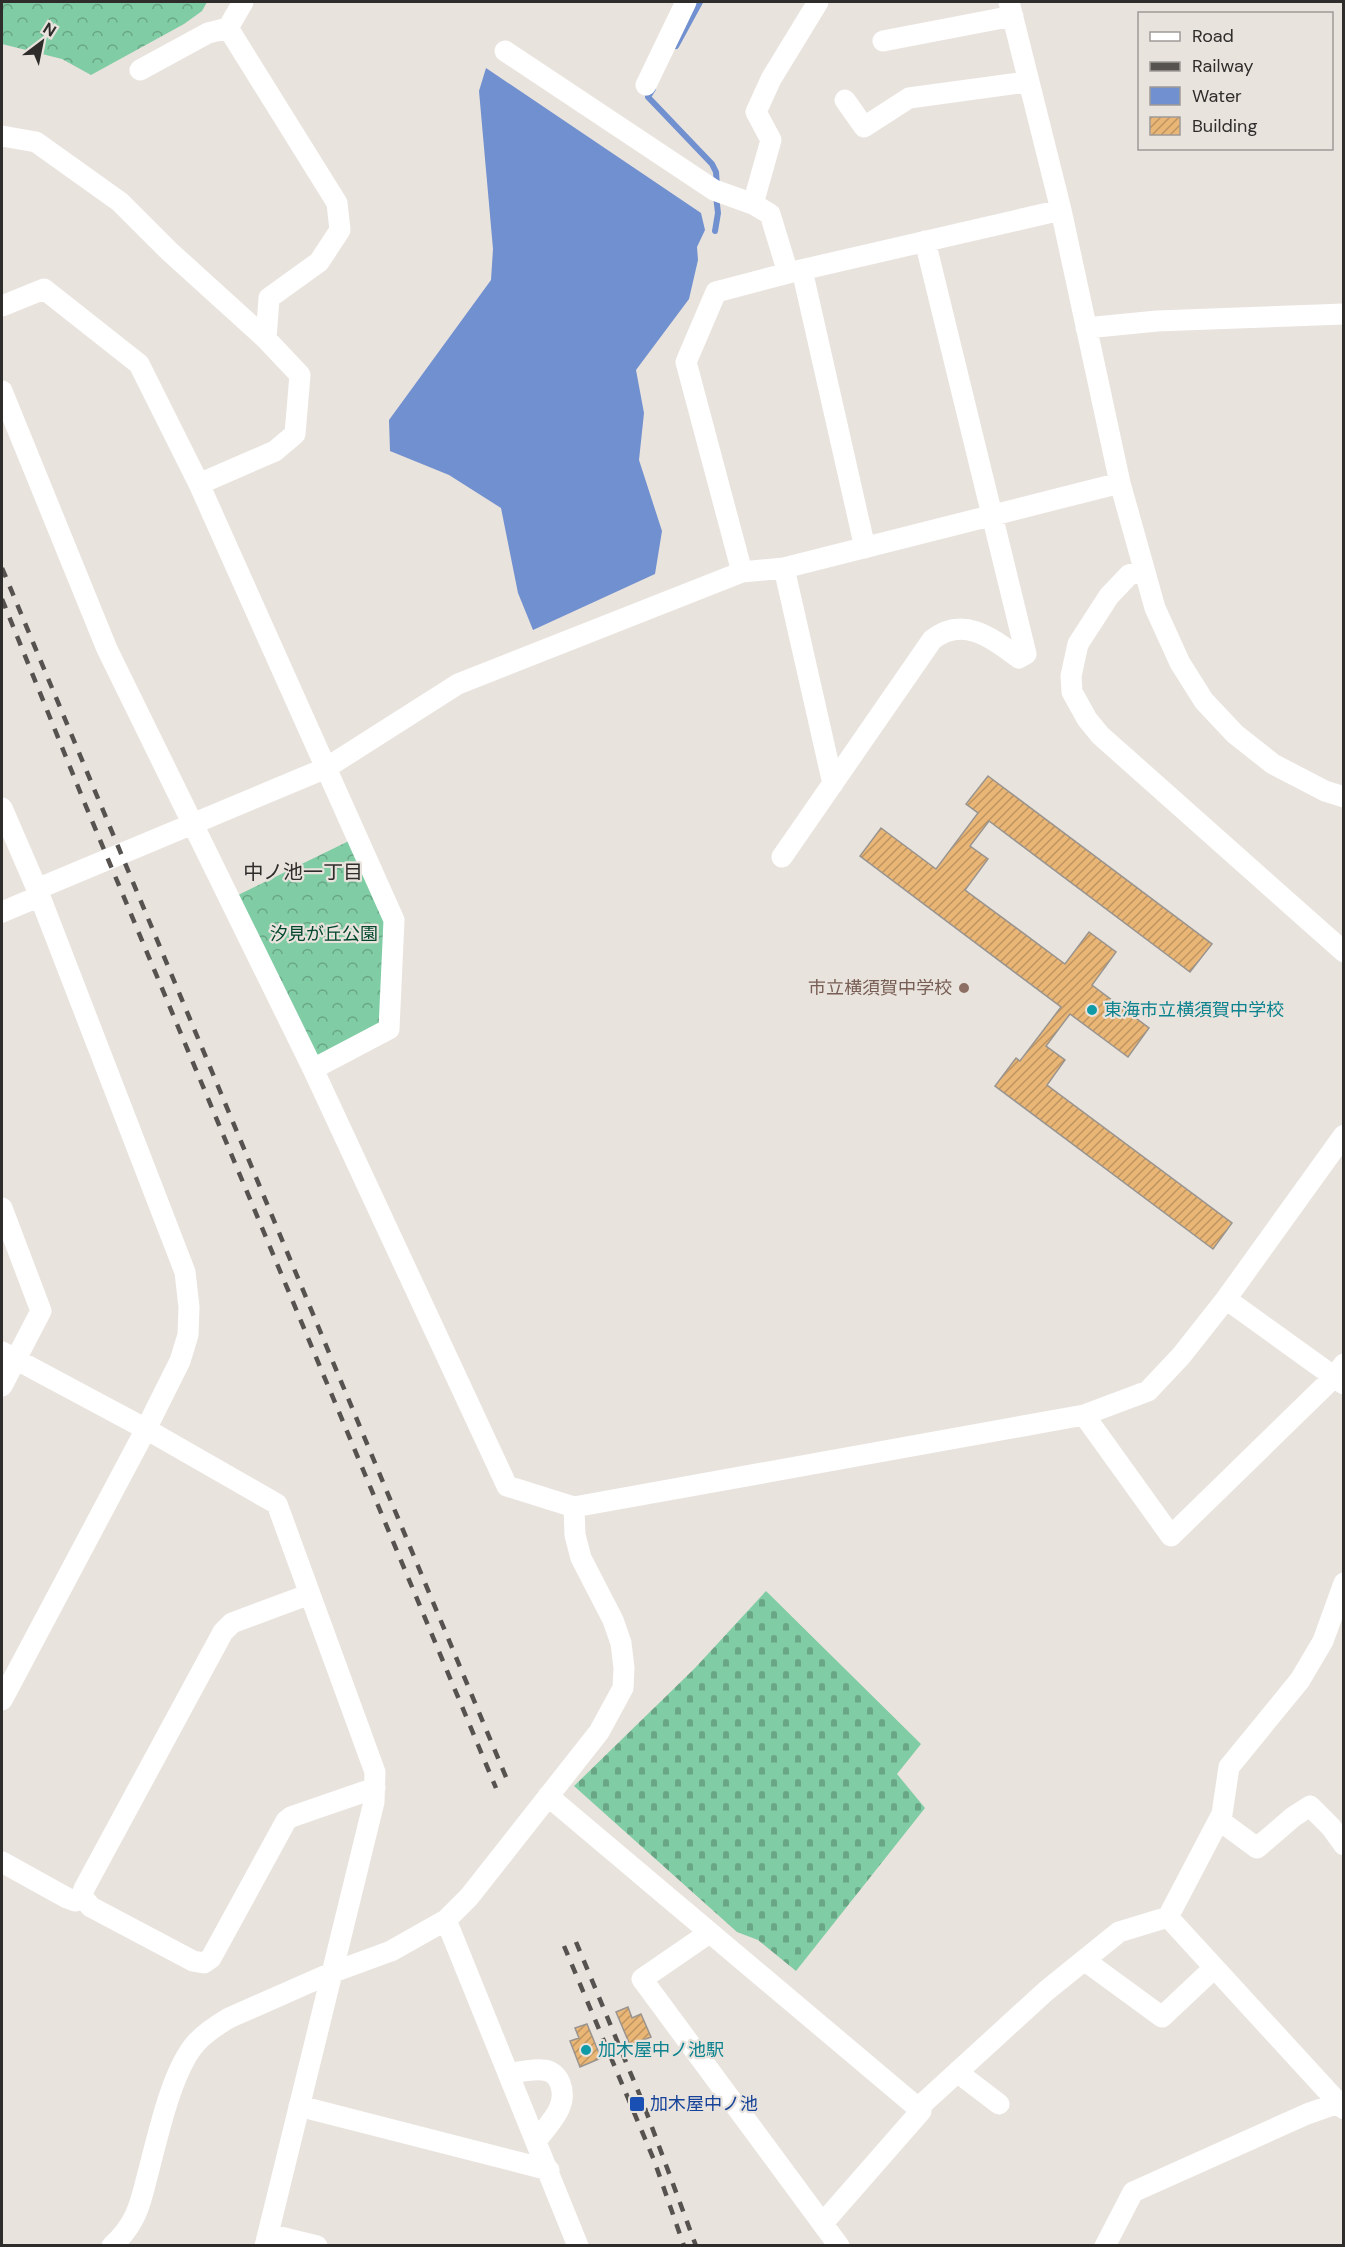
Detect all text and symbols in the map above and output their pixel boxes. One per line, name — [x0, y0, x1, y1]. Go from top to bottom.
north arrow — [12, 12, 72, 72]
legend — [1138, 12, 1333, 150]
text: N — [39, 18, 60, 42]
text: Road — [1192, 24, 1234, 48]
text: Railway — [1192, 54, 1254, 78]
text: Water — [1192, 84, 1242, 108]
text: Building — [1192, 114, 1257, 138]
district label: 中ノ池一丁目 — [243, 859, 363, 885]
park label: 汐見が丘公園 — [270, 922, 378, 946]
place label: 市立横須賀中学校 — [808, 976, 952, 1000]
marker: 市立横須賀中学校 — [957, 981, 971, 995]
place label: 東海市立横須賀中学校 — [1104, 998, 1284, 1022]
marker: 東海市立横須賀中学校 — [1085, 1003, 1099, 1017]
place label: 加木屋中ノ池駅 — [598, 2038, 724, 2062]
marker: 加木屋中ノ池駅 — [579, 2043, 593, 2057]
place label: 加木屋中ノ池 — [650, 2092, 758, 2116]
marker: 加木屋中ノ池 — [628, 2095, 646, 2113]

